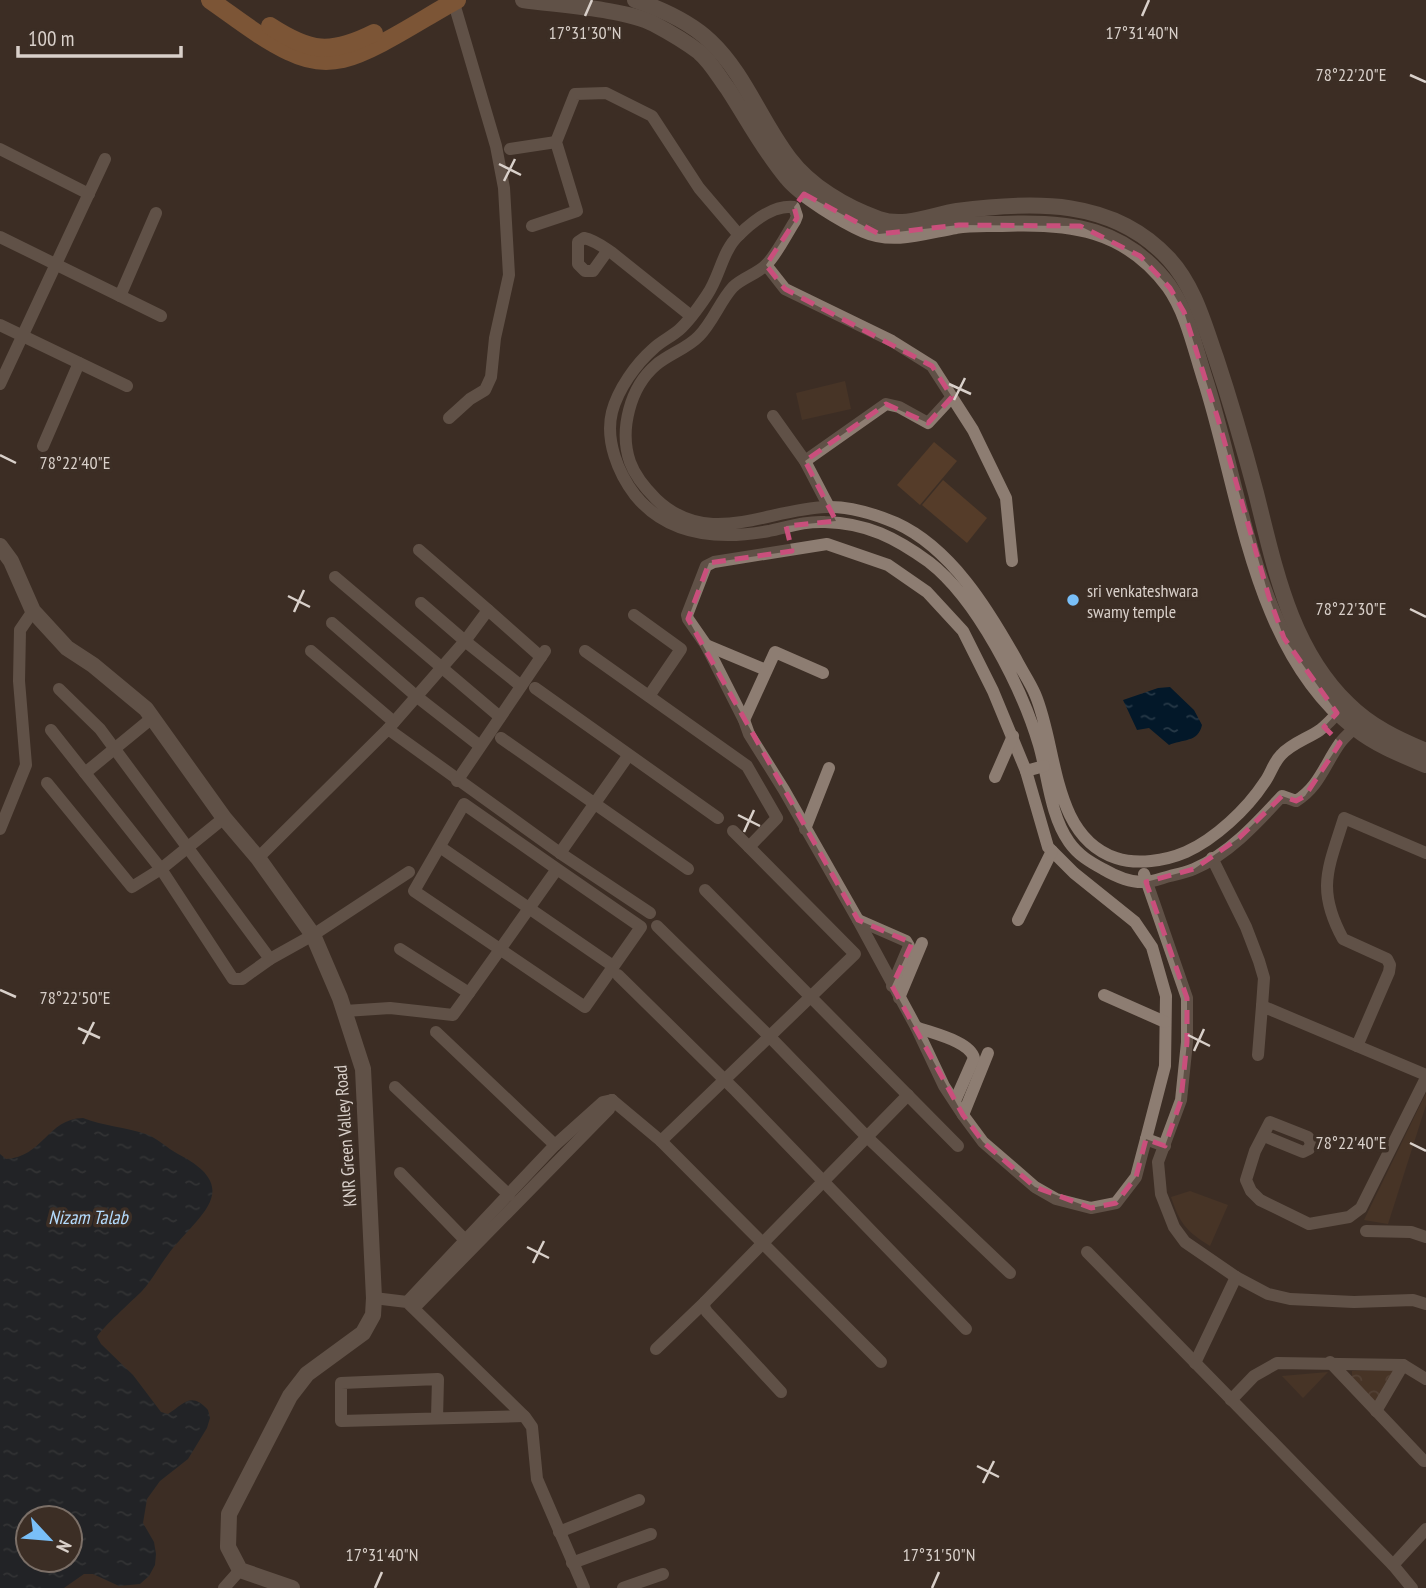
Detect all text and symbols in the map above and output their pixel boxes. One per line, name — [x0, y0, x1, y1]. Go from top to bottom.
scale bar — [18, 14, 180, 58]
text: 17°31'30"N — [549, 21, 621, 44]
text: 17°31'40"N — [1106, 21, 1178, 44]
text: 100 m — [28, 25, 74, 52]
text: 78°22'20"E — [1316, 63, 1386, 86]
text: 78°22'40"E — [40, 451, 110, 474]
place label: sri venkateshwara swamy temple — [1087, 579, 1198, 623]
marker: sri venkateshwara swamy temple — [1065, 592, 1081, 608]
text: 78°22'30"E — [1316, 597, 1386, 620]
text: 78°22'50"E — [40, 986, 110, 1009]
street label: KNR Green Valley Road — [329, 1064, 361, 1208]
text: 78°22'40"E — [1316, 1131, 1386, 1154]
water label: Nizam Talab — [48, 1205, 129, 1229]
north arrow — [14, 1504, 84, 1574]
text: N — [51, 1537, 77, 1556]
text: 17°31'40"N — [346, 1543, 418, 1566]
text: 17°31'50"N — [903, 1543, 975, 1566]

